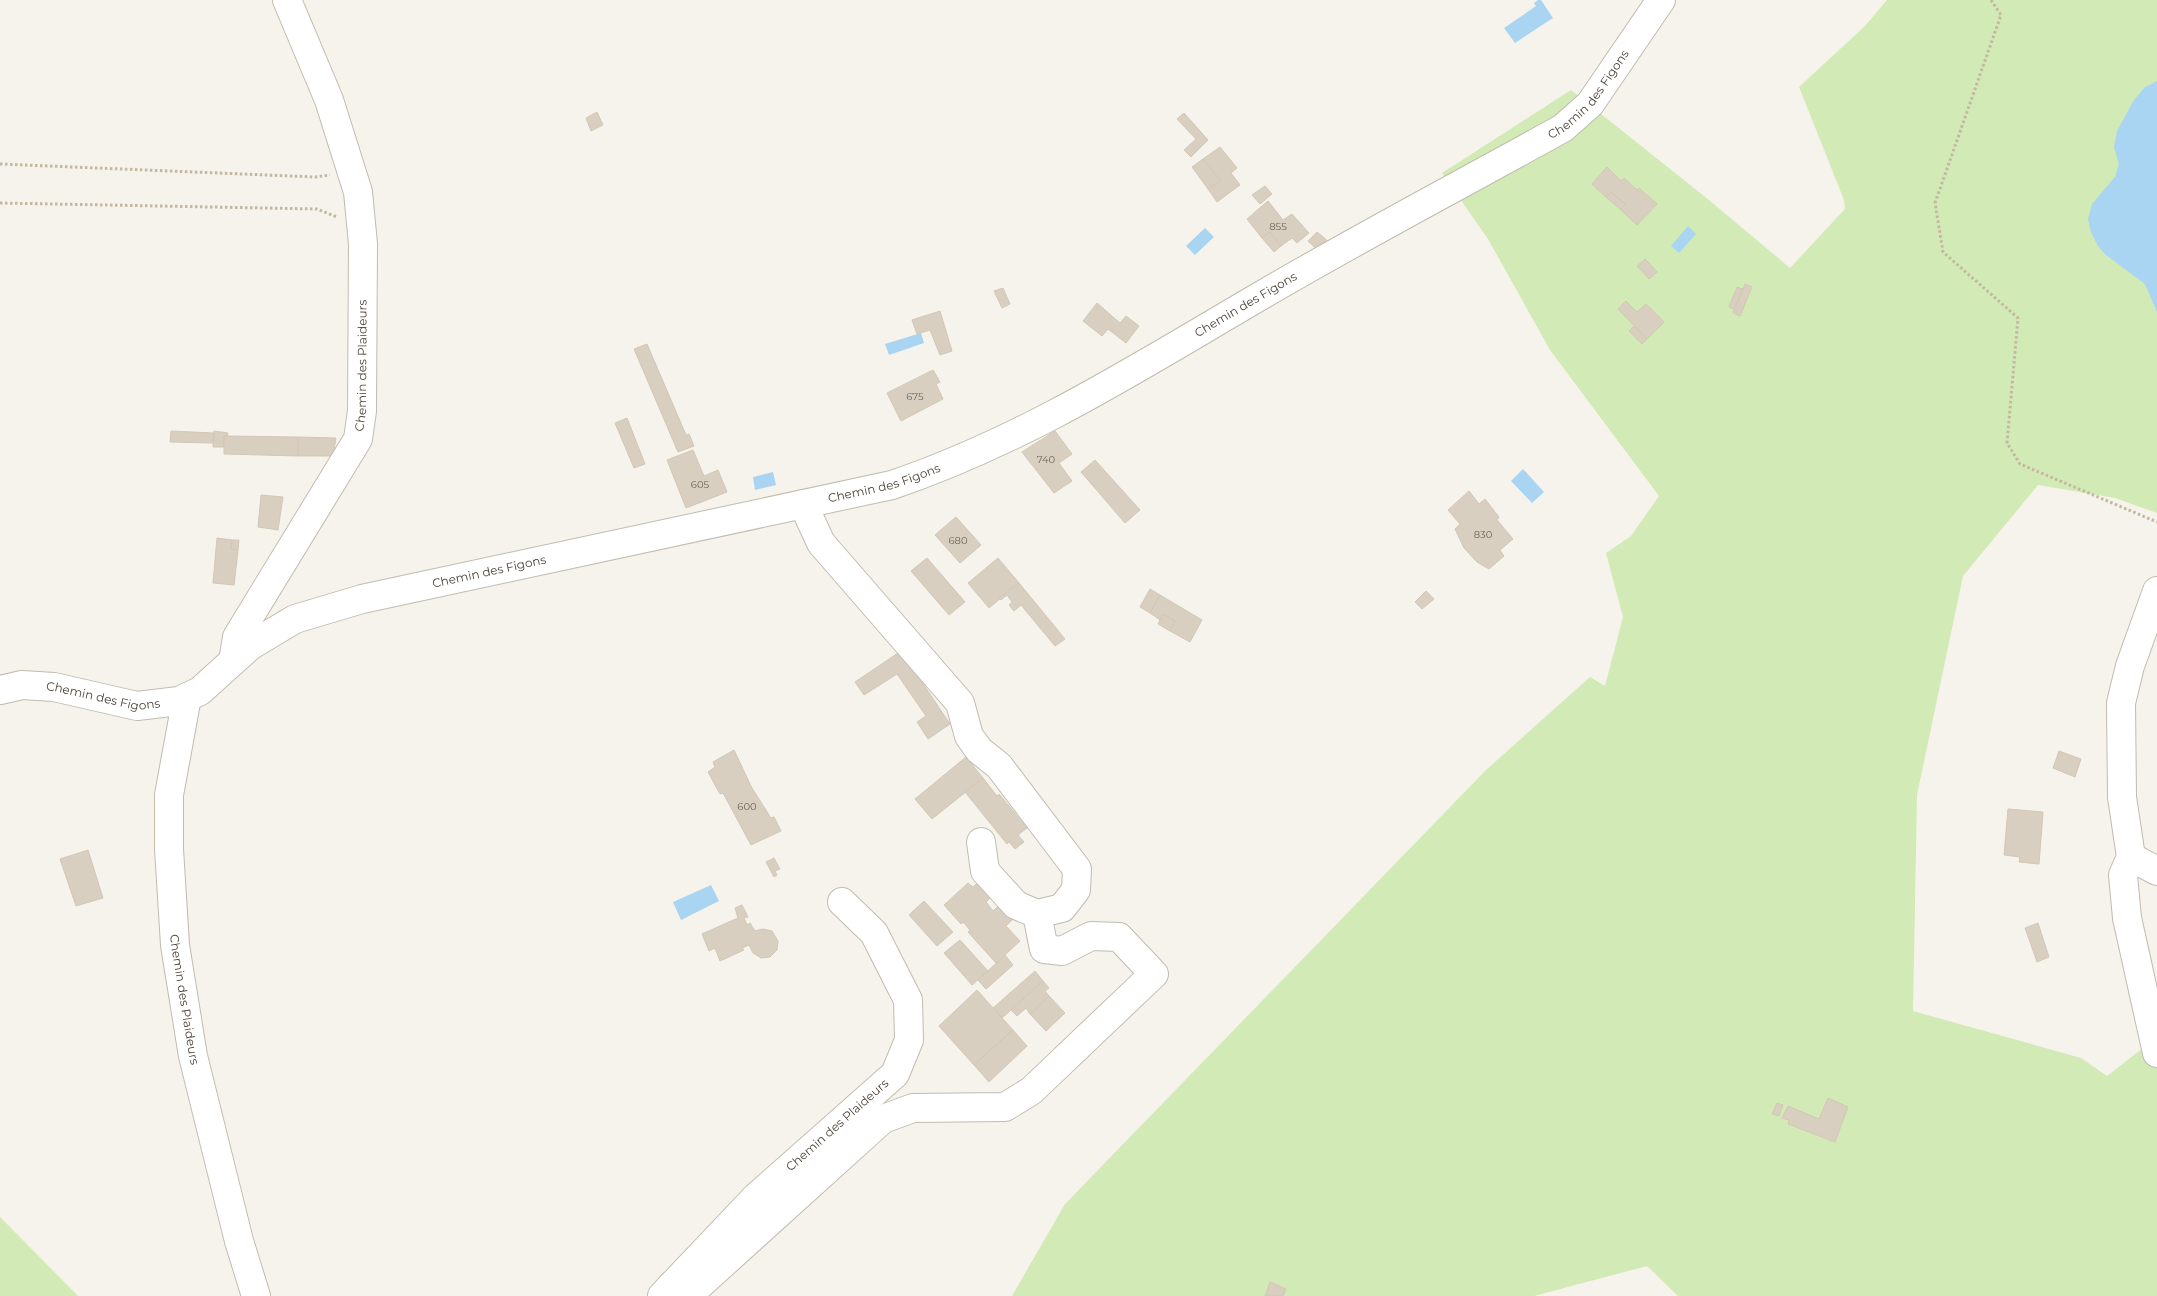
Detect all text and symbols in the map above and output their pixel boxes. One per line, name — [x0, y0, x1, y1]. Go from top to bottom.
street label: Chemin des Figons — [1545, 47, 1632, 142]
house number: 855 — [1269, 220, 1287, 233]
street label: Chemin des Figons — [1192, 268, 1300, 340]
street label: Chemin des Plaideurs — [351, 300, 370, 432]
house number: 675 — [906, 390, 924, 403]
house number: 740 — [1037, 453, 1056, 466]
street label: Chemin des Figons — [827, 460, 943, 506]
house number: 605 — [691, 478, 710, 491]
house number: 830 — [1474, 528, 1493, 541]
house number: 680 — [948, 534, 968, 547]
street label: Chemin des Figons — [431, 552, 547, 591]
street label: Chemin des Figons — [46, 679, 161, 713]
house number: 600 — [737, 800, 757, 813]
street label: Chemin des Plaideurs — [167, 934, 203, 1066]
street label: Chemin des Plaideurs — [783, 1075, 891, 1174]

